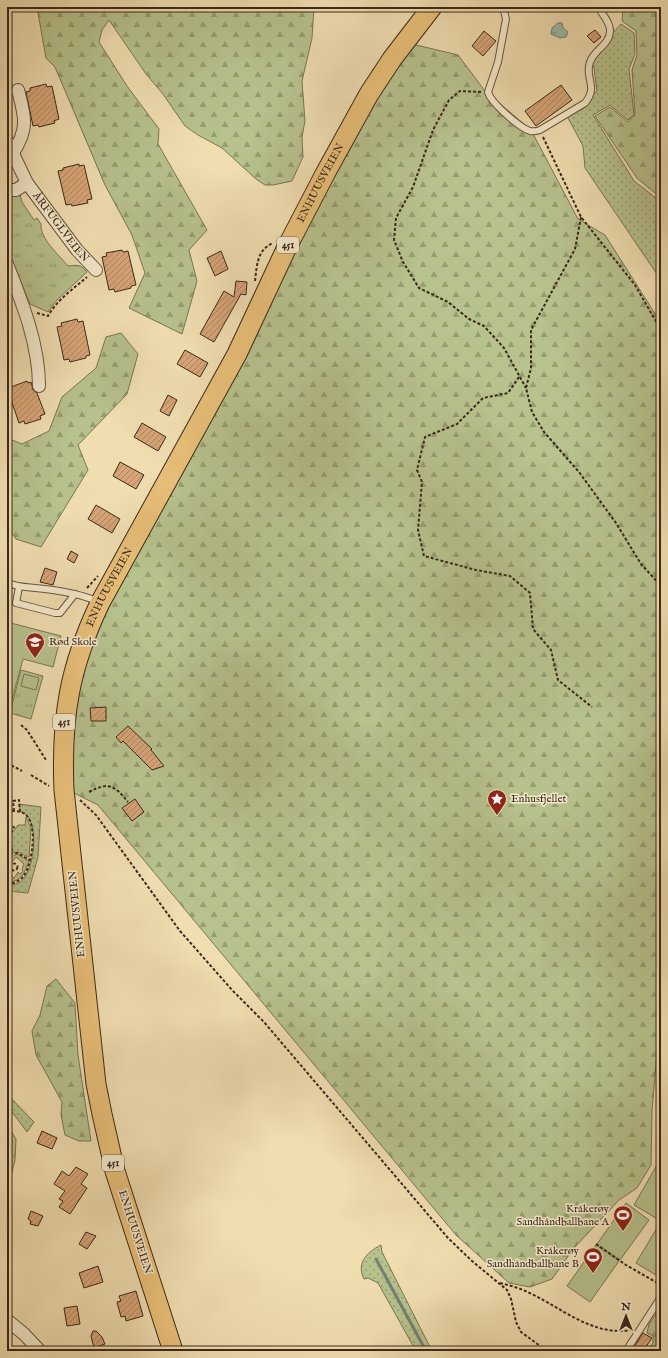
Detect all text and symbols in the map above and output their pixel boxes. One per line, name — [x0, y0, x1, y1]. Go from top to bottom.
street label: ENHUUSVEIEN — [294, 141, 347, 225]
street label: ÅRFUGLVEIEN — [29, 188, 92, 266]
road number: 451 — [277, 237, 299, 253]
street label: ENHUUSVEIEN — [83, 545, 136, 629]
school or university icon: Rød Skole — [24, 631, 46, 659]
place label: Rød Skole — [49, 635, 97, 649]
road number: 451 — [53, 714, 75, 730]
place icon: Enhusfjellet — [486, 788, 508, 816]
place label: Enhusfjellet — [511, 792, 567, 806]
street label: ENHUUSVEIEN — [65, 869, 89, 958]
road number: 451 — [102, 1155, 124, 1171]
street label: ENHUUSVEIEN — [115, 1188, 155, 1276]
place label: Kråkerøy Sandhåndballbane A — [517, 1202, 610, 1229]
sports icon: Kråkerøy Sandhåndballbane A — [612, 1204, 634, 1232]
place label: Kråkerøy Sandhåndballbane B — [487, 1244, 580, 1271]
sports icon: Kråkerøy Sandhåndballbane B — [582, 1246, 604, 1274]
north arrow — [606, 1296, 646, 1336]
text: N — [620, 1300, 631, 1314]

